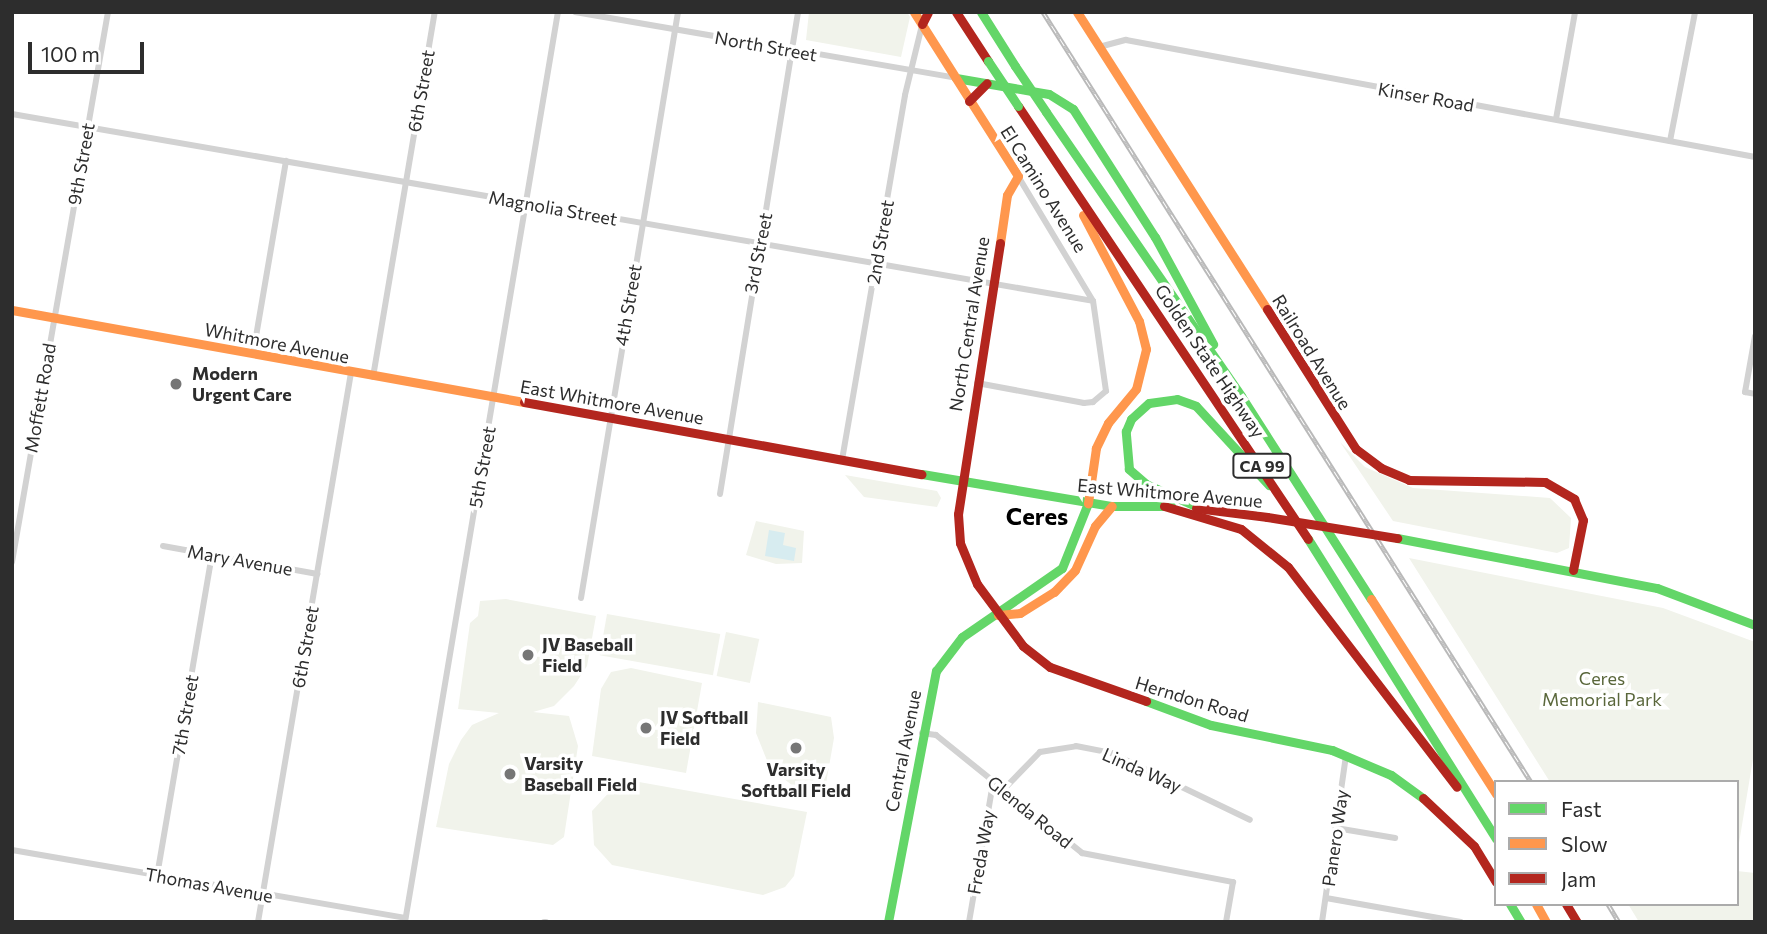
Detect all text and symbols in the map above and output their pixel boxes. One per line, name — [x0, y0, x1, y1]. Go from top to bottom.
street label: North Street — [713, 26, 819, 66]
scale bar — [32, 28, 147, 72]
text: 100 m — [41, 41, 100, 66]
street label: 6th Street — [403, 48, 439, 134]
street label: Kinser Road — [1376, 78, 1476, 116]
street label: 9th Street — [63, 121, 99, 207]
street label: El Camino Avenue — [996, 122, 1092, 256]
street label: Magnolia Street — [487, 186, 619, 230]
street label: 2nd Street — [862, 198, 898, 286]
street label: 3rd Street — [740, 211, 776, 295]
street label: North Central Avenue — [945, 235, 993, 413]
street label: 4th Street — [610, 262, 646, 348]
street label: Golden State Highway — [1151, 280, 1269, 442]
street label: Railroad Avenue — [1268, 291, 1356, 413]
street label: Whitmore Avenue — [203, 318, 351, 368]
street label: Moffett Road — [20, 342, 60, 454]
place label: Modern Urgent Care — [192, 363, 292, 406]
marker: Modern Urgent Care — [166, 374, 186, 394]
street label: East Whitmore Avenue — [519, 375, 705, 429]
street label: 5th Street — [464, 425, 500, 509]
road number: CA 99 — [1232, 453, 1292, 478]
street label: East Whitmore Avenue — [1076, 474, 1264, 512]
district label: Ceres — [1006, 502, 1068, 530]
street label: Mary Avenue — [186, 540, 294, 580]
street label: 6th Street — [287, 604, 323, 690]
place label: JV Baseball Field — [542, 634, 633, 676]
marker: JV Baseball Field — [520, 647, 536, 663]
park label: Ceres Memorial Park — [1542, 668, 1662, 710]
street label: Herndon Road — [1133, 672, 1251, 726]
street label: 7th Street — [167, 673, 203, 757]
street label: Central Avenue — [881, 688, 925, 814]
place label: JV Softball Field — [660, 707, 748, 750]
marker: JV Softball Field — [638, 720, 654, 736]
marker: Varsity Softball Field — [788, 740, 804, 756]
street label: Linda Way — [1099, 743, 1185, 797]
place label: Varsity Baseball Field — [524, 753, 637, 796]
place label: Varsity Softball Field — [741, 759, 851, 802]
marker: Varsity Baseball Field — [502, 766, 518, 782]
street label: Glenda Road — [983, 771, 1077, 853]
legend — [1494, 780, 1739, 906]
street label: Panero Way — [1318, 788, 1352, 888]
text: Fast — [1561, 796, 1602, 821]
street label: Freda Way — [963, 808, 999, 896]
text: Slow — [1561, 831, 1608, 856]
street label: Thomas Avenue — [143, 863, 275, 907]
text: Jam — [1561, 866, 1596, 891]

